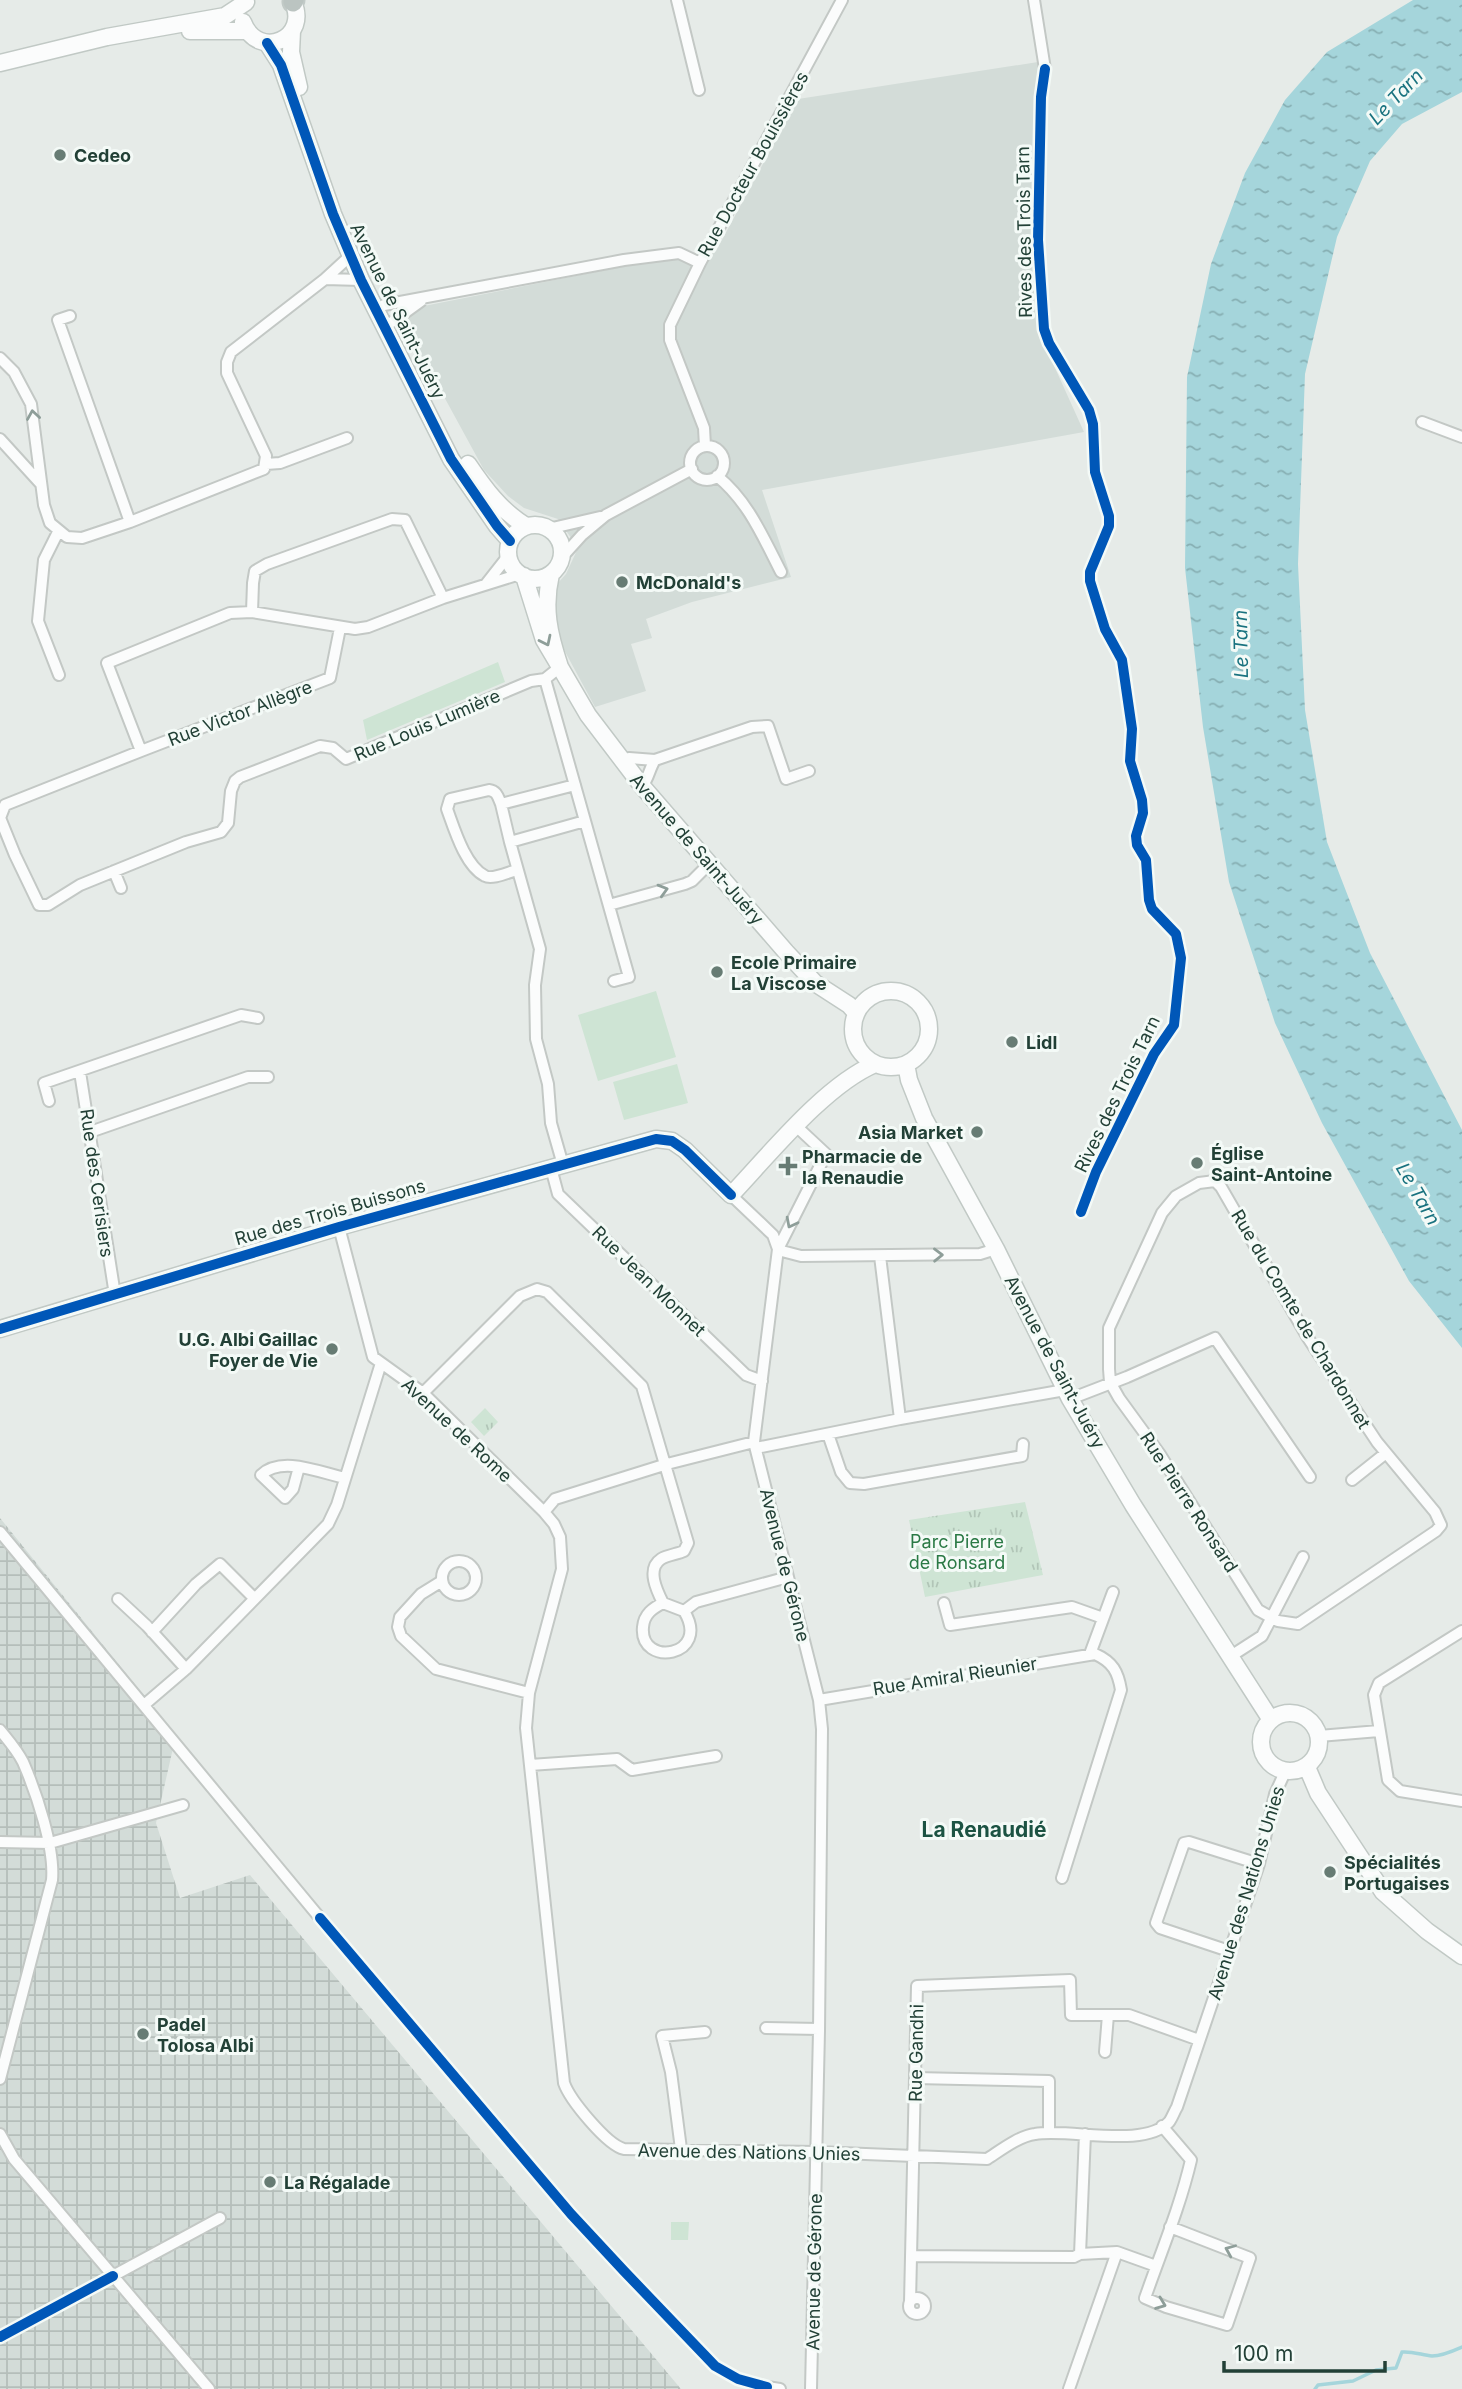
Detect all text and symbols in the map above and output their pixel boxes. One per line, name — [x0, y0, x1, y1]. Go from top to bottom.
water label: Le Tarn — [1364, 64, 1428, 130]
street label: Rue Docteur Bouissières — [693, 68, 813, 260]
place label: Cedeo — [74, 145, 131, 166]
street label: Rives des Trois Tarn — [1012, 146, 1036, 318]
marker: Cedeo — [52, 147, 68, 163]
street label: Avenue de Saint-Juéry — [346, 220, 450, 402]
one-way arrow — [26, 409, 41, 421]
place label: McDonald's — [636, 572, 741, 593]
marker: McDonald's — [614, 574, 630, 590]
water label: Le Tarn — [1229, 610, 1253, 678]
one-way arrow — [537, 634, 551, 646]
street label: Rue Victor Allègre — [165, 676, 315, 750]
street label: Rue Louis Lumière — [351, 685, 503, 765]
street label: Avenue de Saint-Juéry — [626, 769, 768, 929]
one-way arrow — [656, 884, 668, 899]
place label: Ecole Primaire La Viscose — [731, 952, 857, 994]
marker: Ecole Primaire La Viscose — [709, 964, 725, 980]
street label: Rives des Trois Tarn — [1070, 1012, 1164, 1176]
place label: Lidl — [1026, 1032, 1057, 1053]
marker: Lidl — [1004, 1034, 1020, 1050]
street label: Rue des Cerisiers — [76, 1107, 118, 1259]
place label: Asia Market — [858, 1122, 963, 1143]
marker: Asia Market — [969, 1124, 985, 1140]
place label: Église Saint-Antoine — [1211, 1143, 1333, 1185]
place label: Pharmacie de la Renaudie — [802, 1146, 922, 1188]
marker: Église Saint-Antoine — [1189, 1155, 1205, 1171]
marker: Pharmacie de la Renaudie — [780, 1158, 796, 1174]
water label: Le Tarn — [1391, 1159, 1445, 1229]
street label: Rue des Trois Buissons — [232, 1175, 428, 1249]
street label: Rue du Comte de Chardonnet — [1227, 1206, 1375, 1432]
one-way arrow — [785, 1216, 799, 1228]
street label: Rue Jean Monnet — [588, 1222, 710, 1340]
one-way arrow — [933, 1247, 944, 1263]
street label: Avenue de Saint-Juéry — [1000, 1272, 1110, 1452]
place label: U.G. Albi Gaillac Foyer de Vie — [179, 1329, 318, 1371]
marker: U.G. Albi Gaillac Foyer de Vie — [324, 1341, 340, 1357]
street label: Avenue de Rome — [397, 1373, 517, 1487]
street label: Rue Pierre Ronsard — [1136, 1428, 1242, 1576]
street label: Avenue de Gérone — [756, 1486, 814, 1644]
park label: Parc Pierre de Ronsard — [909, 1531, 1005, 1573]
street label: Rue Amiral Rieunier — [871, 1653, 1039, 1699]
street label: Avenue des Nations Unies — [1203, 1783, 1289, 2003]
district label: La Renaudié — [922, 1817, 1046, 1842]
place label: Spécialités Portugaises — [1344, 1852, 1450, 1894]
marker: Spécialités Portugaises — [1322, 1864, 1338, 1880]
street label: Rue Gandhi — [905, 2004, 927, 2102]
place label: Padel Tolosa Albi — [157, 2014, 254, 2056]
marker: Padel Tolosa Albi — [135, 2026, 151, 2042]
street label: Avenue des Nations Unies — [637, 2140, 861, 2164]
place label: La Régalade — [284, 2172, 391, 2193]
marker: La Régalade — [262, 2174, 278, 2190]
street label: Avenue de Gérone — [802, 2193, 826, 2351]
one-way arrow — [1225, 2244, 1237, 2258]
one-way arrow — [1154, 2296, 1166, 2310]
scale bar — [1224, 2330, 1385, 2374]
text: 100 m — [1234, 2341, 1293, 2366]

